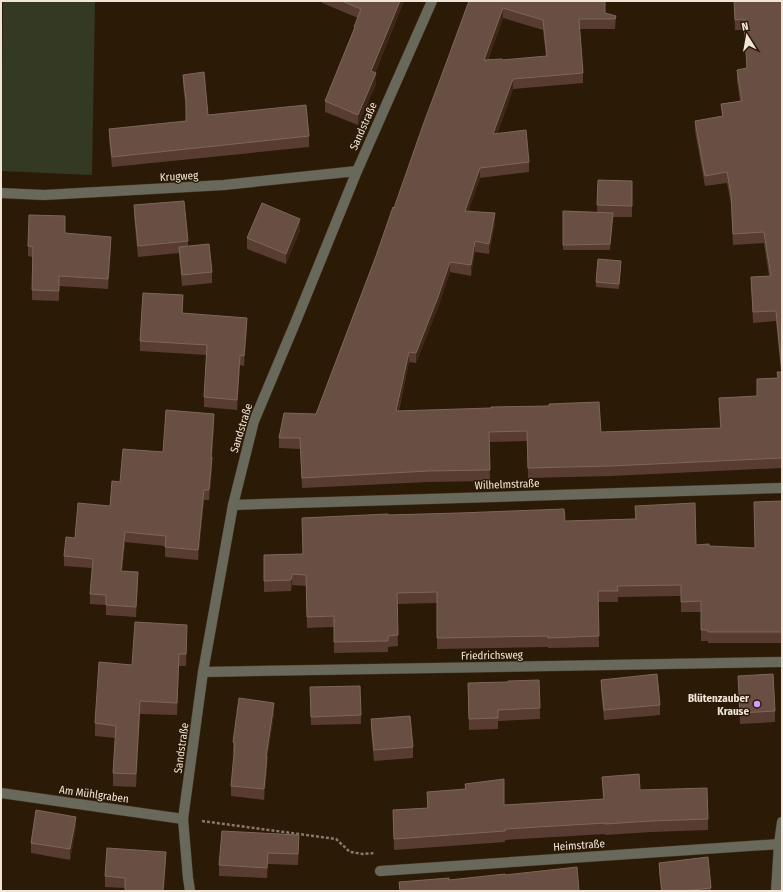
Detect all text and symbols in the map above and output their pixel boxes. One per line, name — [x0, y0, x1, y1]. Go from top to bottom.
north arrow — [727, 16, 767, 56]
text: N — [741, 20, 750, 34]
street label: Sandstraße — [347, 100, 380, 152]
street label: Krugweg — [160, 169, 199, 184]
street label: Sandstraße — [228, 402, 255, 454]
street label: Wilhelmstraße — [474, 477, 540, 492]
street label: Friedrichsweg — [461, 648, 524, 663]
place label: Blütenzauber Krause — [688, 692, 750, 718]
marker: Blütenzauber Krause — [752, 699, 762, 709]
street label: Sandstraße — [172, 722, 191, 774]
street label: Am Mühlgraben — [58, 783, 130, 806]
street label: Heimstraße — [553, 837, 605, 854]

